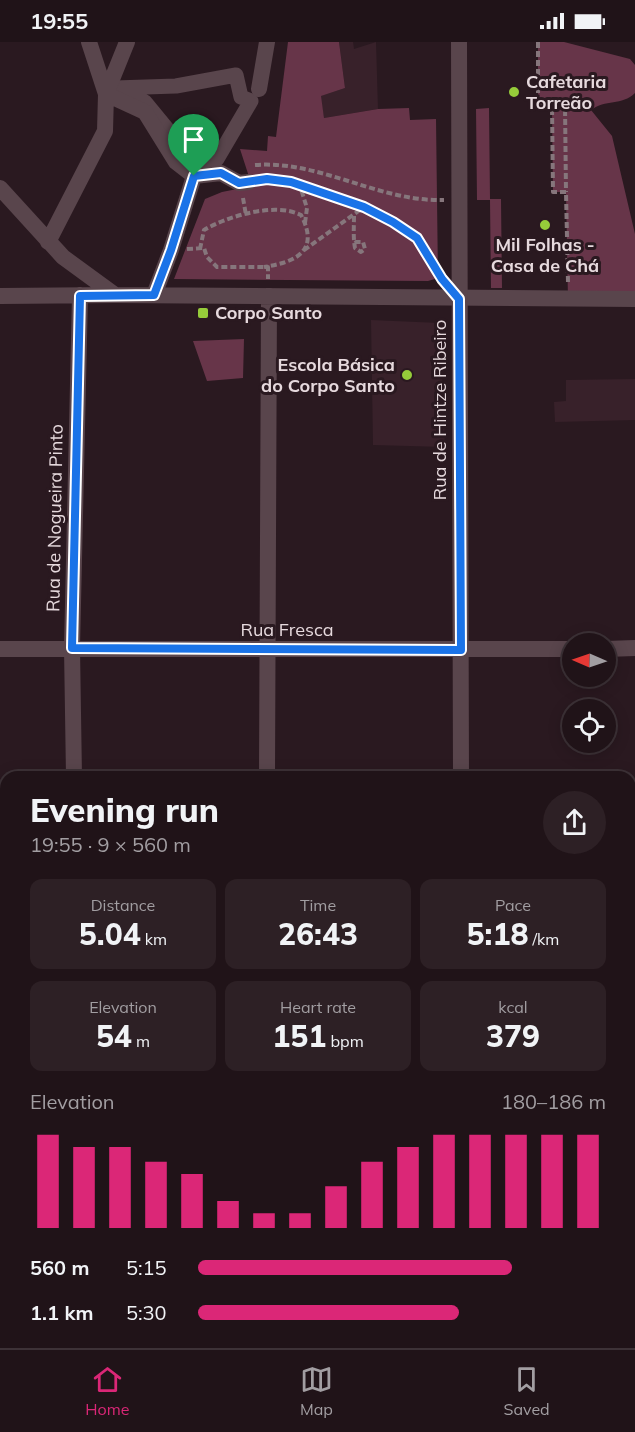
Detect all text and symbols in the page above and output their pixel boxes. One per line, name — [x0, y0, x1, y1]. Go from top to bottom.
text: 19:55 — [30, 7, 88, 35]
place label: Cafetaria Torreão — [526, 70, 606, 114]
marker: Cafetaria Torreão — [507, 85, 521, 99]
pin — [168, 114, 219, 176]
icon: arrive — [177, 123, 210, 156]
marker: Mil Folhas - Casa de Chá — [538, 218, 552, 232]
place label: Mil Folhas - Casa de Chá — [491, 233, 599, 277]
place label: Corpo Santo — [215, 301, 322, 324]
marker: Corpo Santo — [196, 306, 210, 320]
street label: Rua de Hintze Ribeiro — [428, 320, 451, 500]
place label: Escola Básica do Corpo Santo — [261, 353, 395, 397]
marker: Escola Básica do Corpo Santo — [400, 368, 414, 382]
street label: Rua de Nogueira Pinto — [41, 424, 68, 612]
street label: Rua Fresca — [240, 618, 334, 641]
north arrow — [562, 633, 616, 687]
map controls — [562, 633, 616, 753]
button: locate — [562, 699, 616, 753]
text: Evening run — [30, 789, 219, 830]
button: share — [543, 791, 606, 854]
text: 19:55 · 9 × 560 m — [30, 832, 191, 857]
text: Distance — [91, 895, 155, 915]
text: Time — [300, 895, 336, 915]
text: Pace — [495, 895, 531, 915]
text: 5.04 — [79, 915, 141, 953]
text: 26:43 — [278, 915, 358, 953]
text: 5:18 — [467, 915, 528, 953]
text: km — [141, 929, 167, 949]
text: /km — [528, 929, 559, 949]
text: Elevation — [89, 997, 157, 1017]
text: Heart rate — [280, 997, 356, 1017]
text: kcal — [498, 997, 528, 1017]
text: 54 — [96, 1017, 132, 1055]
text: 151 — [272, 1017, 326, 1055]
text: 379 — [486, 1017, 540, 1055]
text: m — [132, 1031, 150, 1051]
text: bpm — [326, 1031, 364, 1051]
text: Elevation — [30, 1089, 115, 1114]
text: 180–186 m — [501, 1089, 606, 1114]
text: 560 m — [30, 1255, 89, 1280]
text: 5:15 — [126, 1255, 167, 1280]
text: 1.1 km — [30, 1300, 93, 1325]
text: 5:30 — [126, 1300, 167, 1325]
tab: Home — [85, 1363, 129, 1419]
tab: Map — [300, 1363, 333, 1419]
tab: Saved — [504, 1363, 550, 1419]

